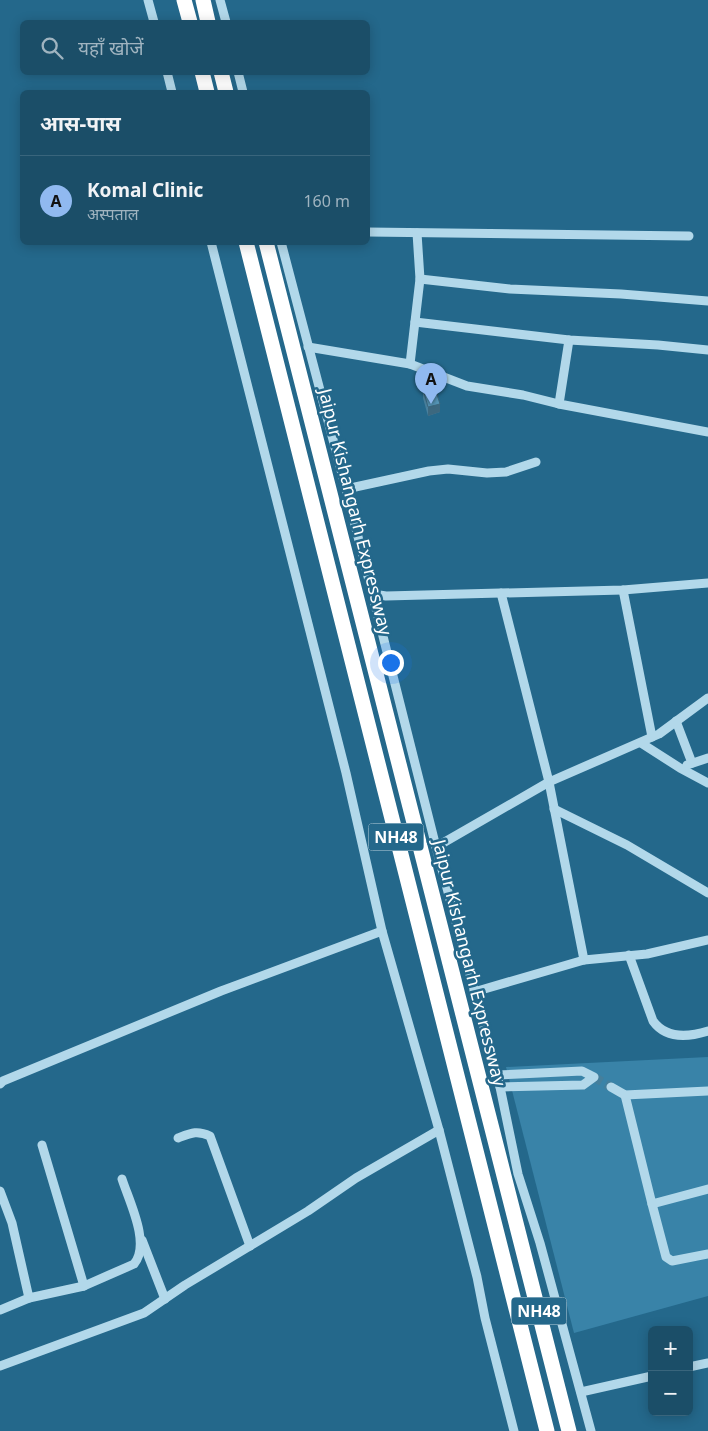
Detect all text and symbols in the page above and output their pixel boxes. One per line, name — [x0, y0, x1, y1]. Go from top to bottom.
search box — [20, 20, 370, 75]
icon: search — [38, 34, 66, 62]
text: यहाँ खोजें — [78, 35, 144, 61]
text: आस-पास — [40, 109, 121, 137]
text: Komal Clinic — [87, 177, 203, 203]
text: A — [50, 190, 62, 212]
text: 160 m — [303, 190, 350, 212]
text: अस्पताल — [87, 203, 139, 225]
pin: A — [415, 363, 447, 404]
street label: Jaipur Kishangarh Expressway — [313, 384, 398, 638]
your location — [378, 650, 404, 676]
road number: NH48 — [368, 824, 424, 850]
street label: Jaipur Kishangarh Expressway — [427, 835, 512, 1089]
road number: NH48 — [512, 1298, 566, 1324]
map controls — [648, 1326, 693, 1416]
button: + — [648, 1326, 693, 1371]
button: − — [648, 1371, 693, 1416]

